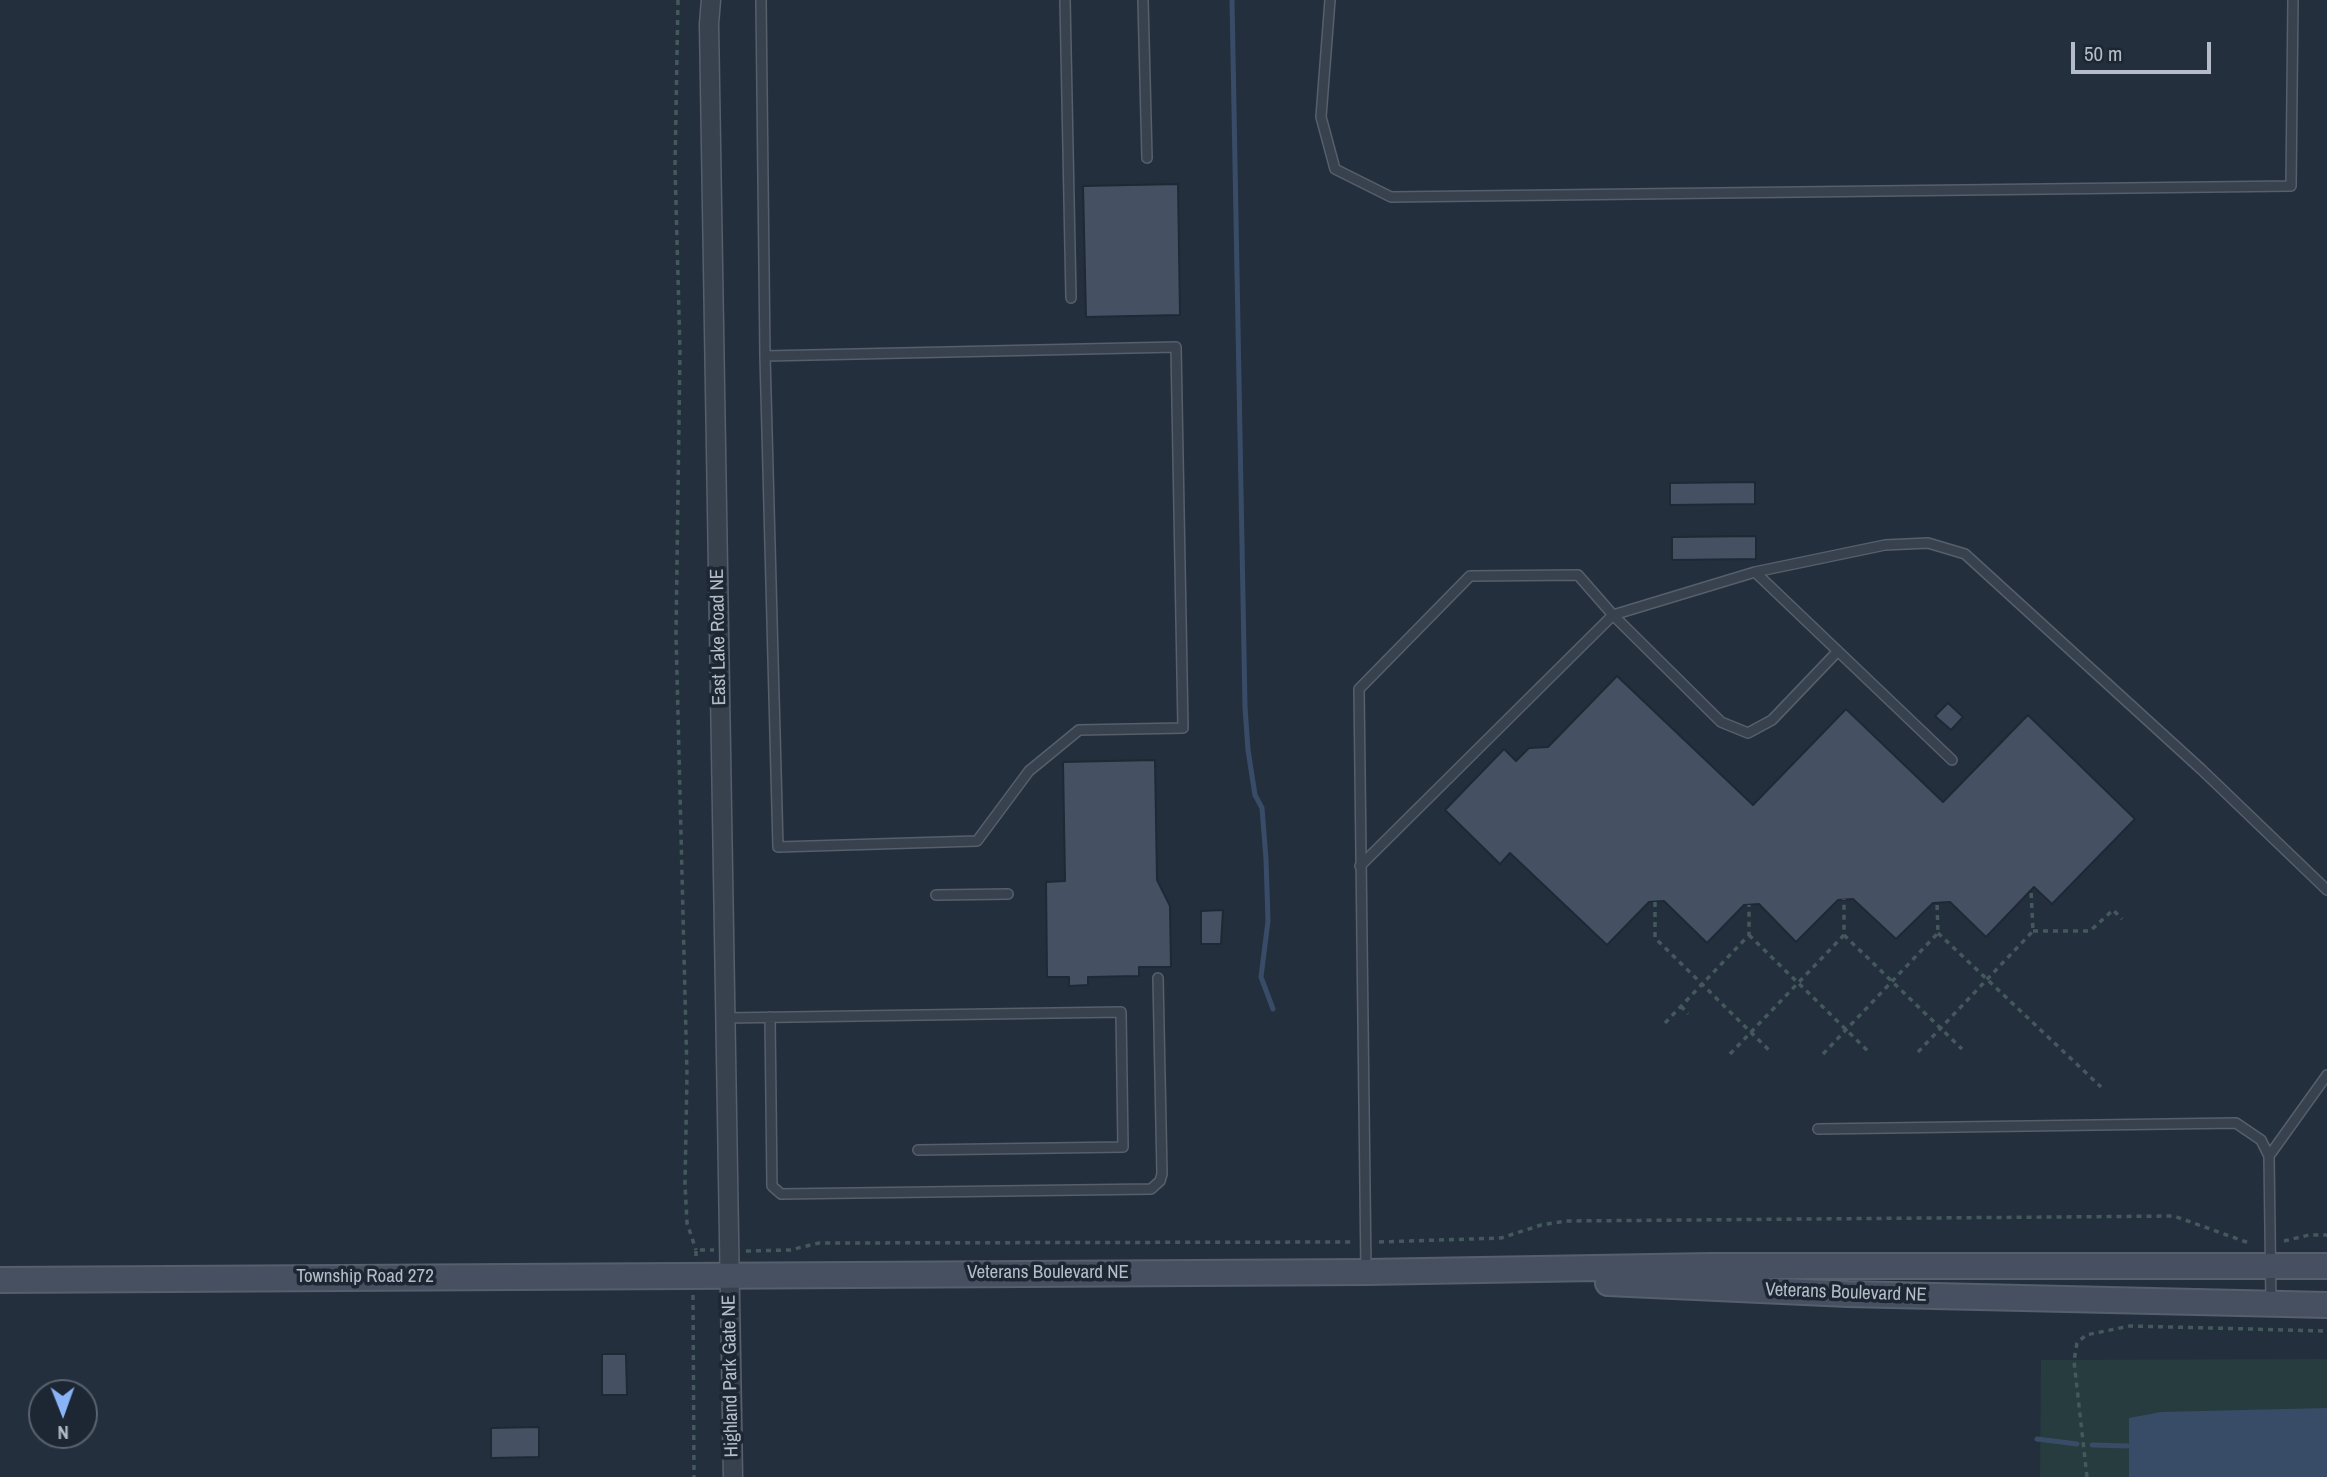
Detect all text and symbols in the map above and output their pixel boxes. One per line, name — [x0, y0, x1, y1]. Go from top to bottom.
scale bar — [2075, 28, 2215, 72]
text: 50 m — [2084, 39, 2122, 68]
street label: East Lake Road NE — [706, 568, 732, 706]
street label: Veterans Boulevard NE — [967, 1262, 1129, 1284]
street label: Township Road 272 — [296, 1266, 434, 1288]
street label: Veterans Boulevard NE — [1765, 1279, 1927, 1307]
street label: Highland Park Gate NE — [718, 1294, 744, 1458]
north arrow — [28, 1379, 98, 1449]
text: N — [57, 1420, 69, 1446]

